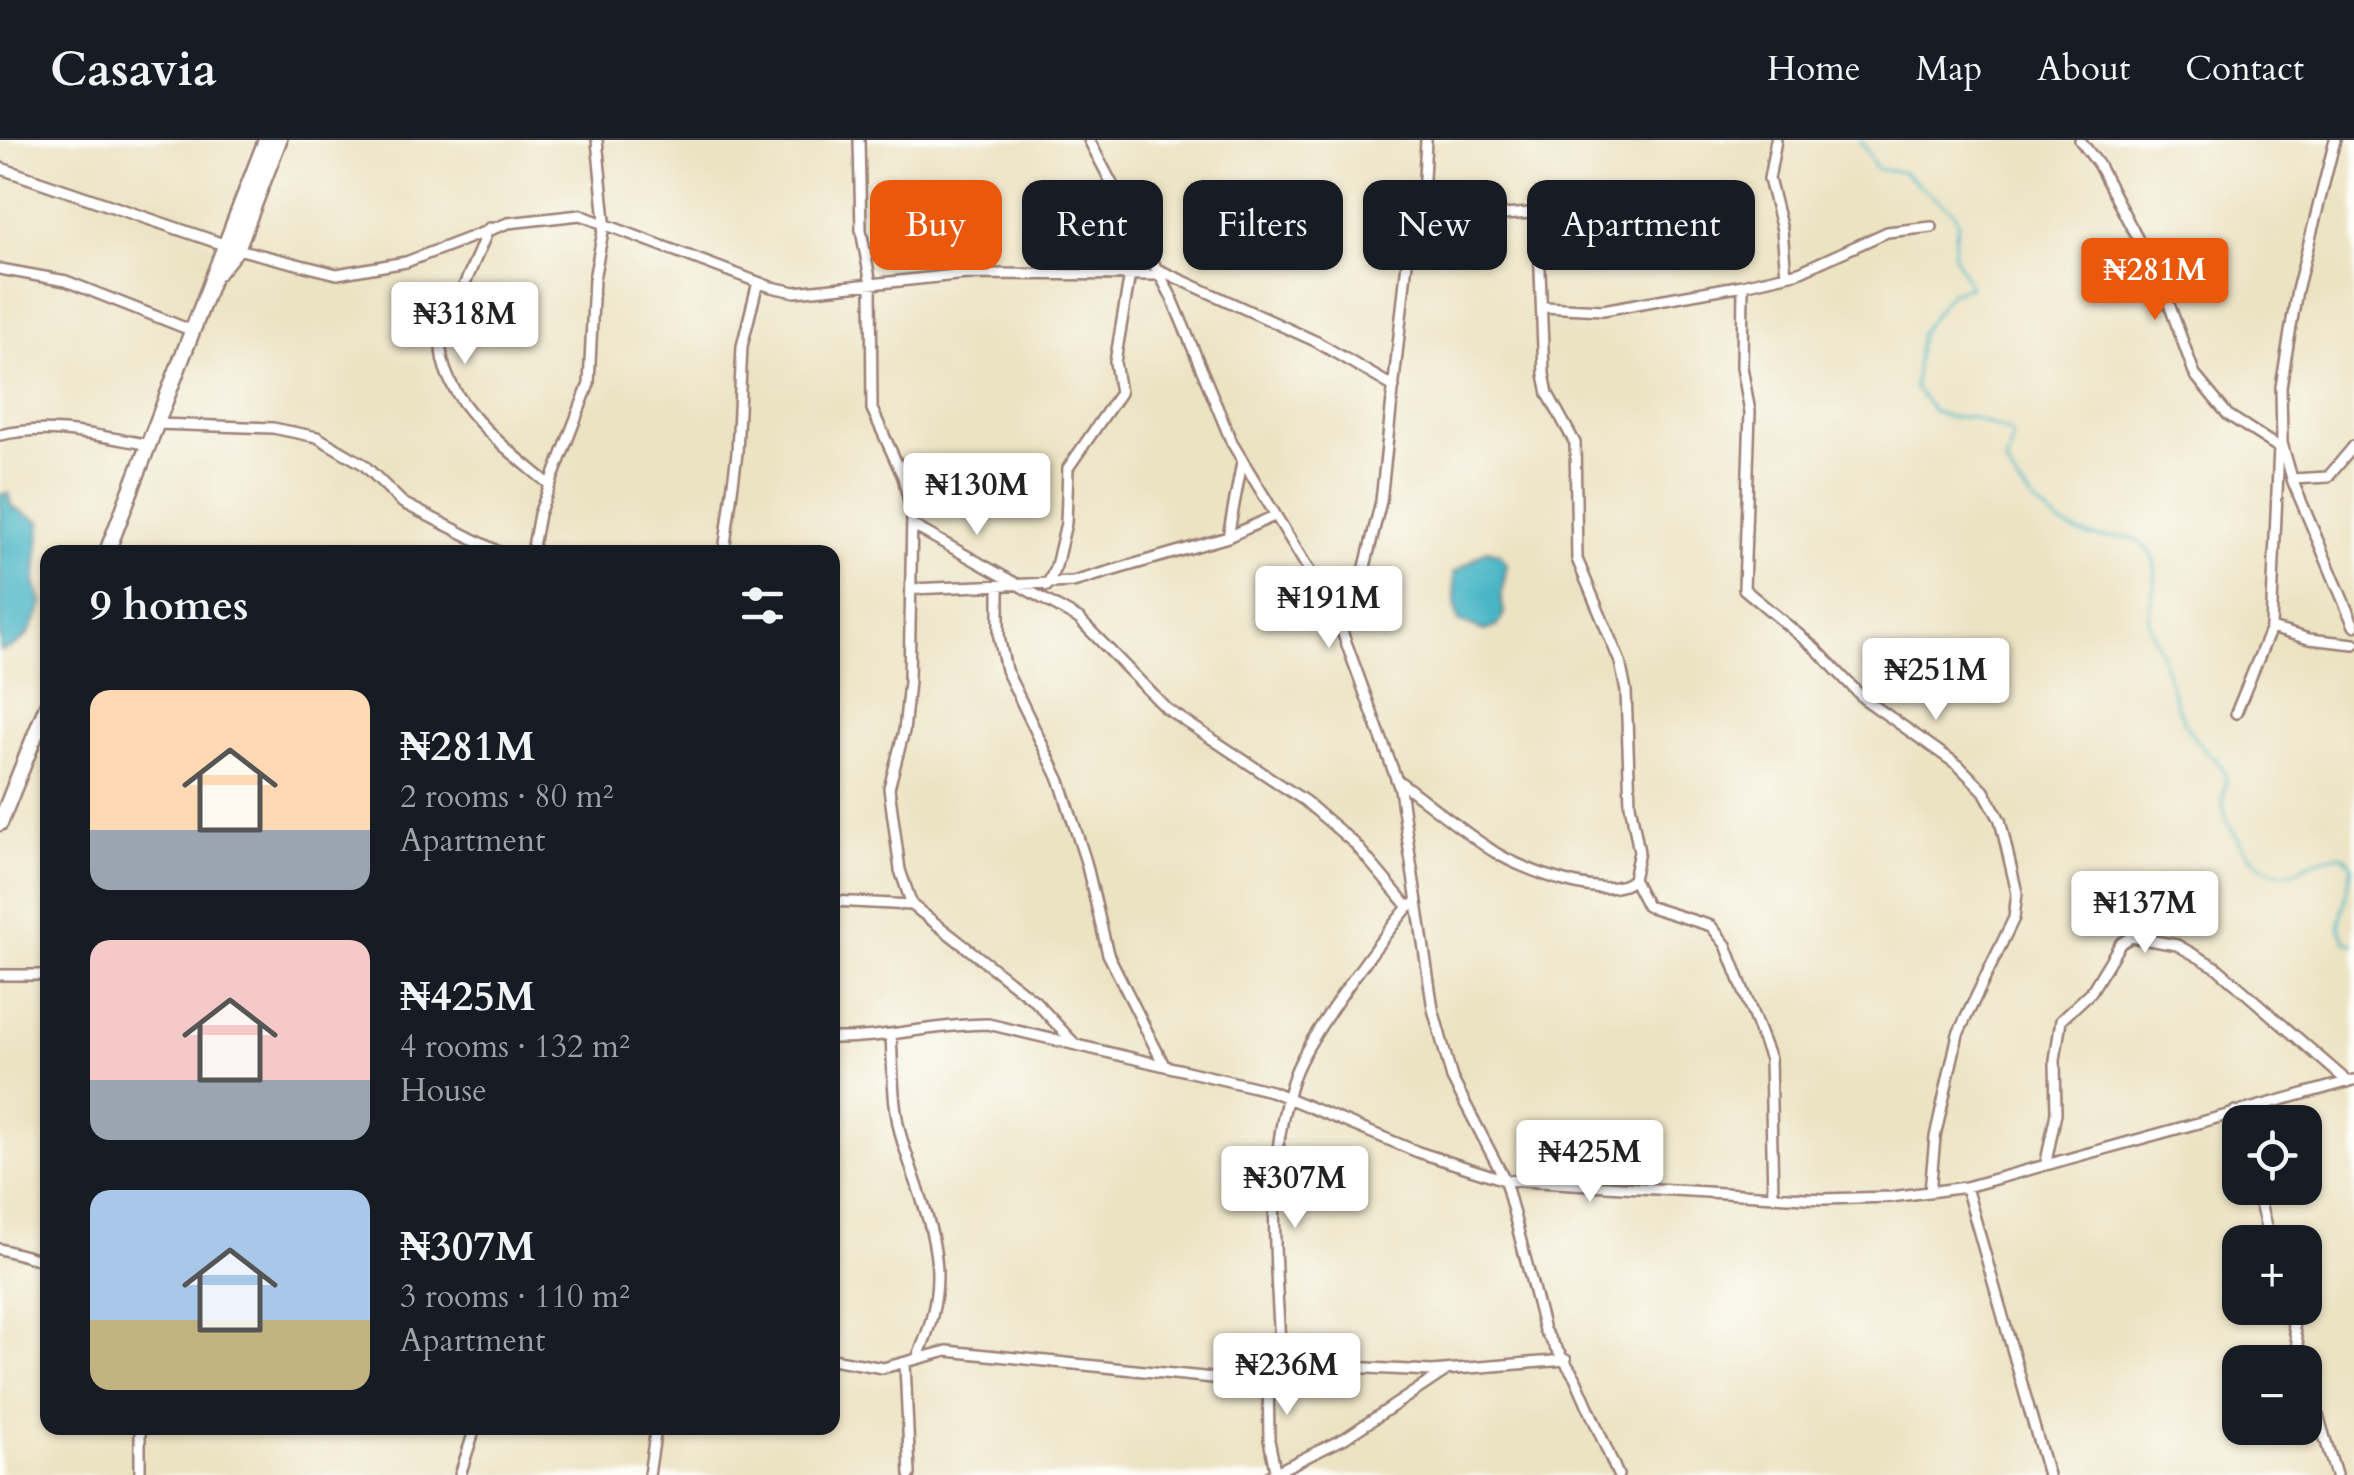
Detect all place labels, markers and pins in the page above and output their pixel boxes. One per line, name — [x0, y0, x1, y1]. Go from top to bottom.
pin: ₦281M — [2085, 238, 2225, 323]
pin: ₦318M — [395, 282, 535, 367]
pin: ₦130M — [907, 453, 1047, 538]
pin: ₦191M — [1259, 566, 1399, 651]
pin: ₦251M — [1866, 638, 2006, 723]
pin: ₦137M — [2075, 871, 2215, 956]
pin: ₦425M — [1520, 1120, 1660, 1205]
pin: ₦307M — [1225, 1146, 1365, 1231]
pin: ₦236M — [1217, 1333, 1357, 1418]

